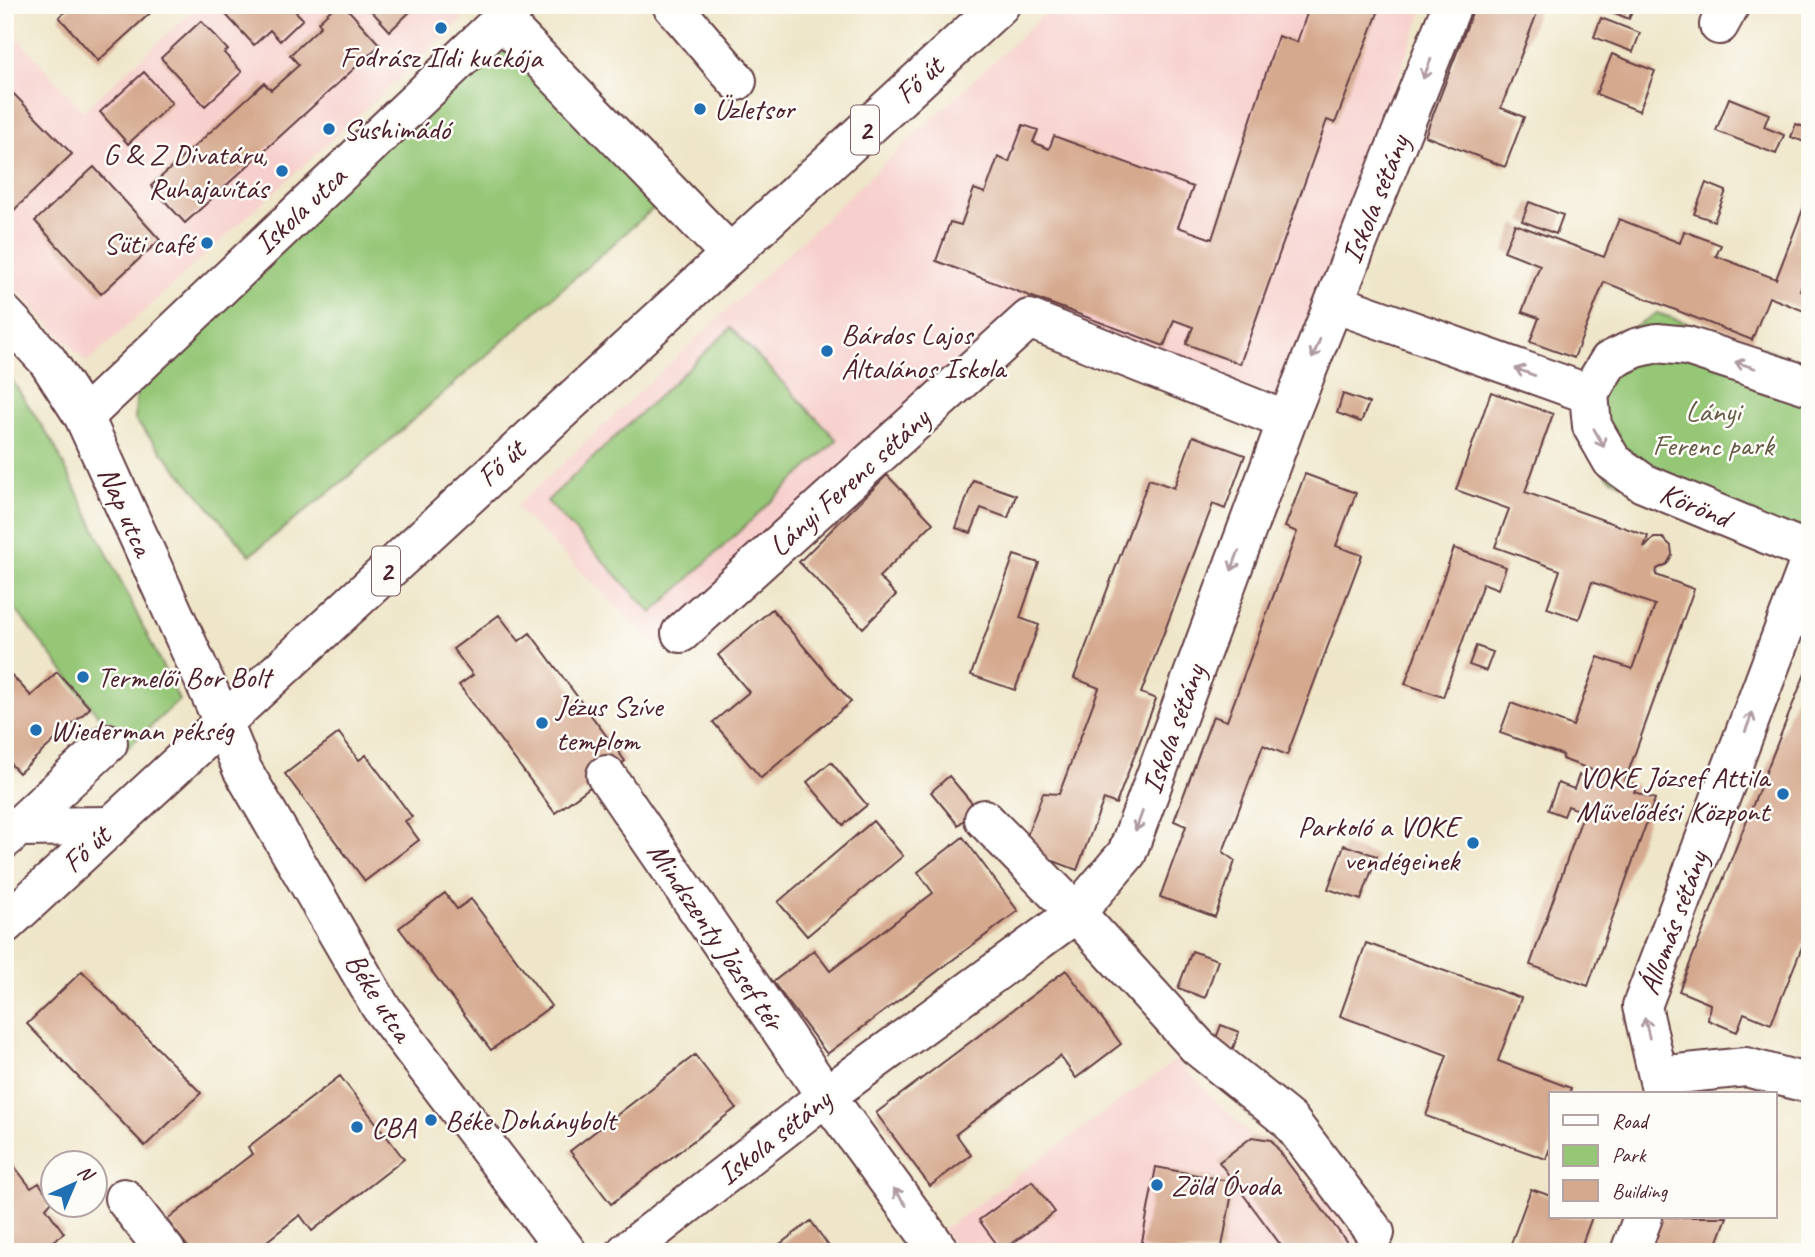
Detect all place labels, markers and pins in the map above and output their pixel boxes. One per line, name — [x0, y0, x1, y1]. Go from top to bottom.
marker: Fodrász Ildi kuckója — [433, 20, 449, 36]
place label: Fodrász Ildi kuckója — [340, 38, 544, 76]
place label: Üzletsor — [714, 90, 796, 128]
marker: Üzletsor — [692, 101, 708, 117]
place label: Sushimádó — [343, 110, 454, 148]
marker: Sushimádó — [321, 121, 337, 137]
place label: G & Z Divatáru, Ruhajavítás — [103, 135, 271, 207]
marker: G & Z Divatáru, Ruhajavítás — [274, 163, 290, 179]
place label: Süti café — [103, 224, 197, 262]
marker: Süti café — [199, 235, 215, 251]
place label: Bárdos Lajos Általános Iskola — [841, 315, 1008, 387]
marker: Bárdos Lajos Általános Iskola — [819, 343, 835, 359]
place label: Termelői Bor Bolt — [97, 658, 274, 696]
marker: Termelői Bor Bolt — [75, 669, 91, 685]
place label: Jézus Szíve templom — [554, 687, 665, 759]
place label: Wiederman pékség — [50, 711, 235, 749]
marker: Jézus Szíve templom — [534, 715, 550, 731]
marker: Wiederman pékség — [28, 722, 44, 738]
place label: VOKE József Attila Művelődési Központ — [1576, 758, 1772, 830]
marker: VOKE József Attila Művelődési Központ — [1775, 786, 1791, 802]
place label: Parkoló a VOKE vendégeinek — [1298, 807, 1463, 879]
marker: Parkoló a VOKE vendégeinek — [1465, 835, 1481, 851]
place label: Béke Dohánybolt — [445, 1101, 619, 1139]
place label: CBA — [371, 1108, 418, 1146]
marker: Béke Dohánybolt — [423, 1112, 439, 1128]
marker: CBA — [349, 1119, 365, 1135]
place label: Zöld Óvoda — [1171, 1166, 1283, 1204]
marker: Zöld Óvoda — [1149, 1177, 1165, 1193]

